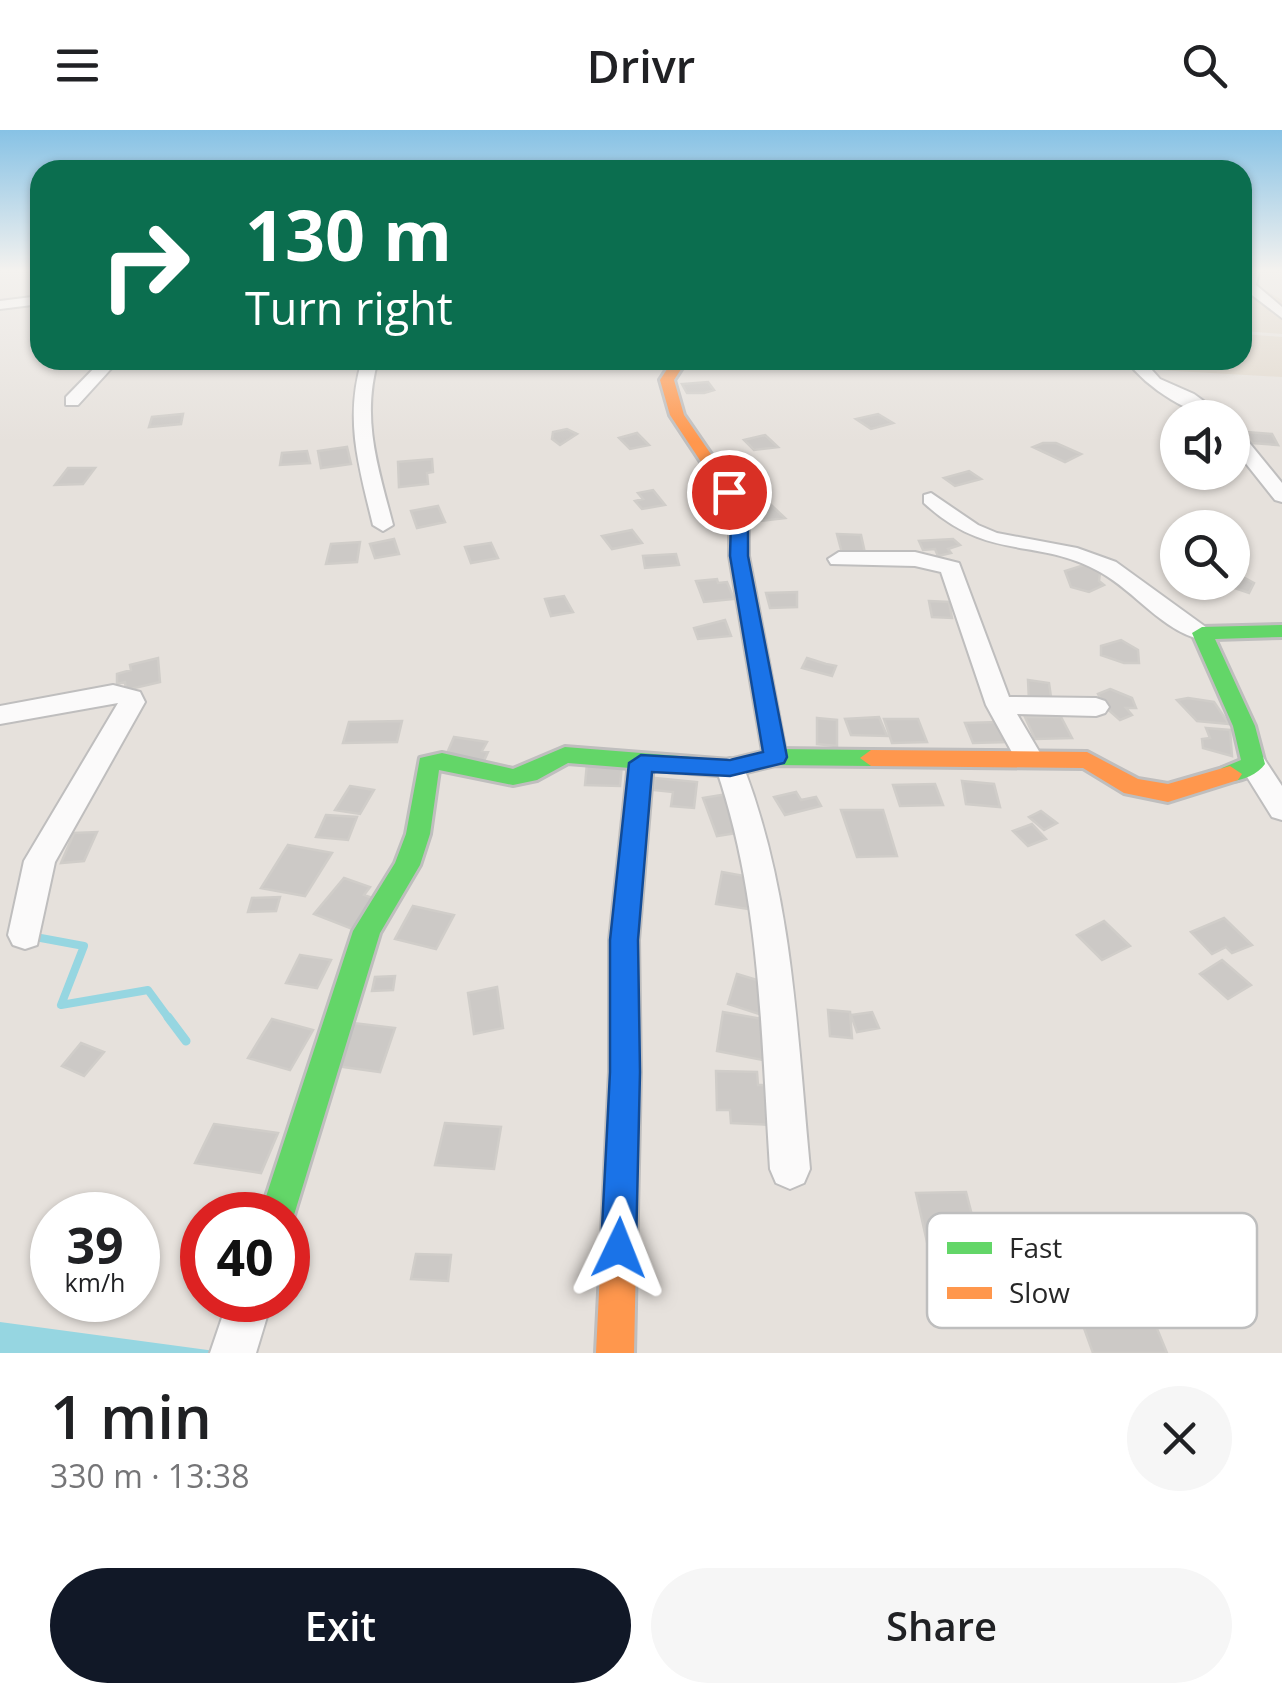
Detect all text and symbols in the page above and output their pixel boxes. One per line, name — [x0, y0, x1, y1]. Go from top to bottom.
text: Drivr — [587, 35, 695, 96]
icon: menu — [50, 38, 105, 93]
icon: search — [1177, 38, 1232, 93]
text: 130 m — [245, 186, 452, 282]
icon: right — [80, 200, 210, 330]
text: Turn right — [245, 277, 453, 338]
map controls — [1160, 400, 1250, 600]
button: sound — [1160, 400, 1250, 490]
pin — [687, 450, 772, 535]
icon: arrive — [702, 465, 757, 520]
button: search — [1160, 510, 1250, 600]
speed limit sign: 40 — [180, 1192, 310, 1322]
position arrow — [567, 1196, 671, 1300]
text: 39 — [66, 1211, 124, 1279]
legend — [927, 1213, 1257, 1328]
text: Fast — [1009, 1228, 1062, 1266]
text: km/h — [65, 1265, 125, 1299]
text: Slow — [1009, 1273, 1070, 1311]
text: 1 min — [50, 1375, 212, 1457]
button: close — [1127, 1386, 1232, 1491]
text: 330 m · 13:38 — [50, 1454, 249, 1497]
button: Exit — [50, 1568, 631, 1683]
button: Share — [651, 1568, 1232, 1683]

